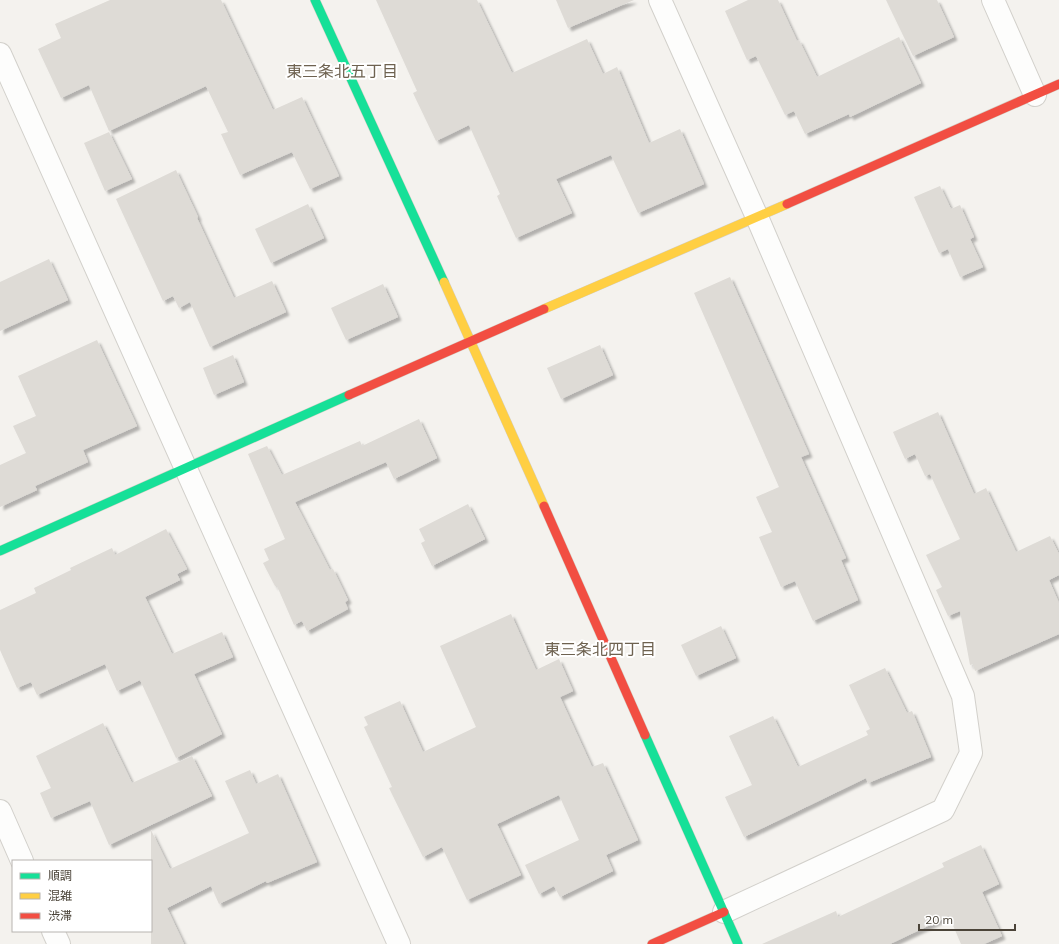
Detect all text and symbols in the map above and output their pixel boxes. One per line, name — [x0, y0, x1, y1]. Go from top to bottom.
district label: 東三条北五丁目 — [286, 61, 398, 81]
district label: 東三条北四丁目 — [544, 639, 656, 659]
legend — [12, 860, 152, 932]
text: 順調 — [48, 868, 72, 883]
text: 混雑 — [48, 888, 72, 903]
scale bar — [919, 906, 1015, 932]
text: 渋滞 — [48, 908, 72, 923]
text: 20 m — [925, 912, 953, 927]

